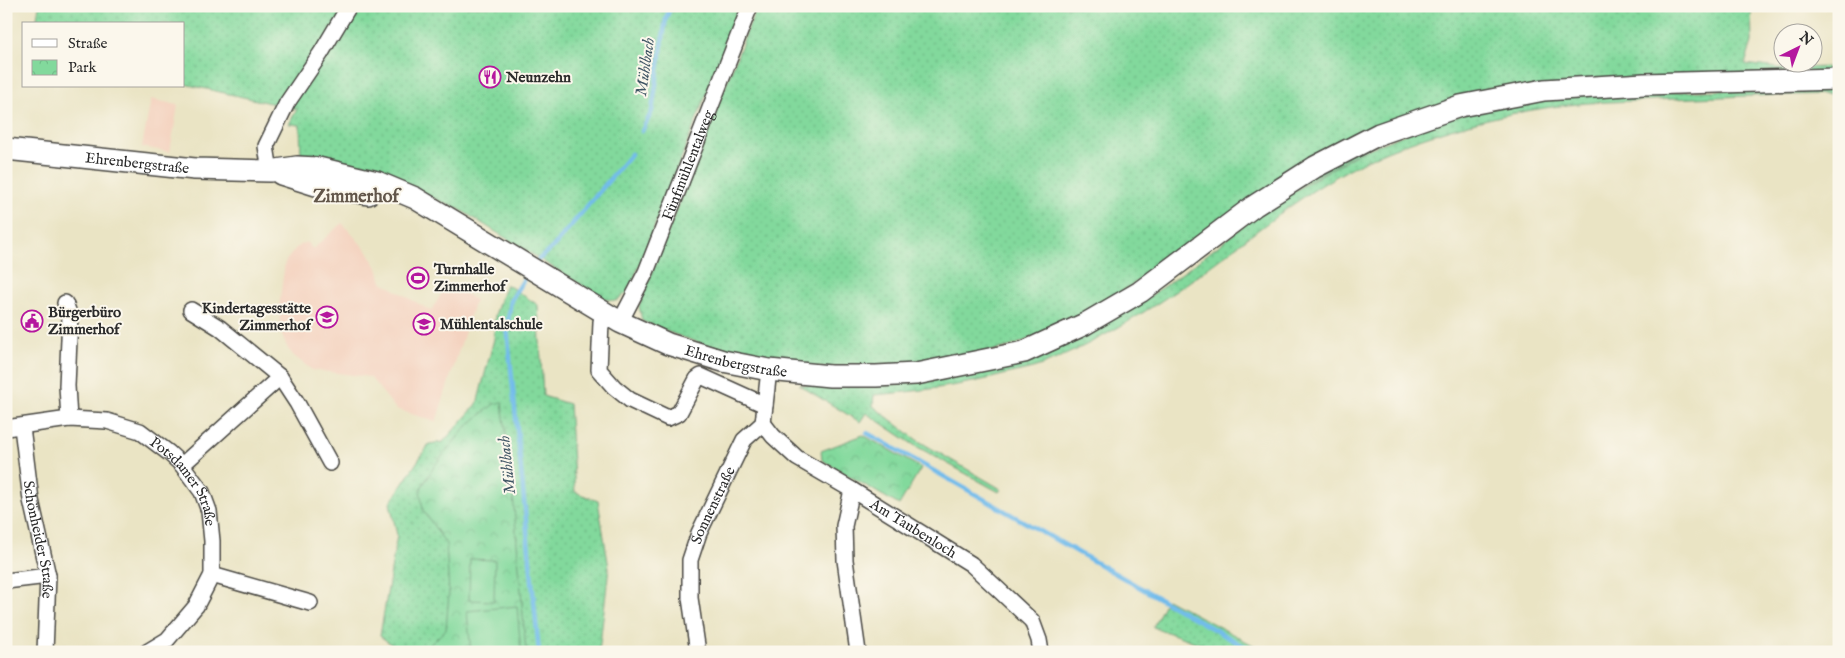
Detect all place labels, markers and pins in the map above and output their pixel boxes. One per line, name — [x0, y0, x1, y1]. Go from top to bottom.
restaurant icon: Neunzehn — [478, 65, 502, 89]
place label: Neunzehn — [505, 68, 571, 87]
place label: Turnhalle Zimmerhof — [433, 260, 508, 296]
sports icon: Turnhalle Zimmerhof — [406, 266, 430, 290]
place label: Kindertagesstätte Zimmerhof — [202, 299, 314, 335]
place label: Bürgerbüro Zimmerhof — [48, 303, 122, 339]
school or university icon: Kindertagesstätte Zimmerhof — [315, 305, 339, 329]
public building icon: Bürgerbüro Zimmerhof — [20, 309, 44, 333]
school or university icon: Mühlentalschule — [412, 312, 436, 336]
place label: Mühlentalschule — [440, 315, 543, 334]

